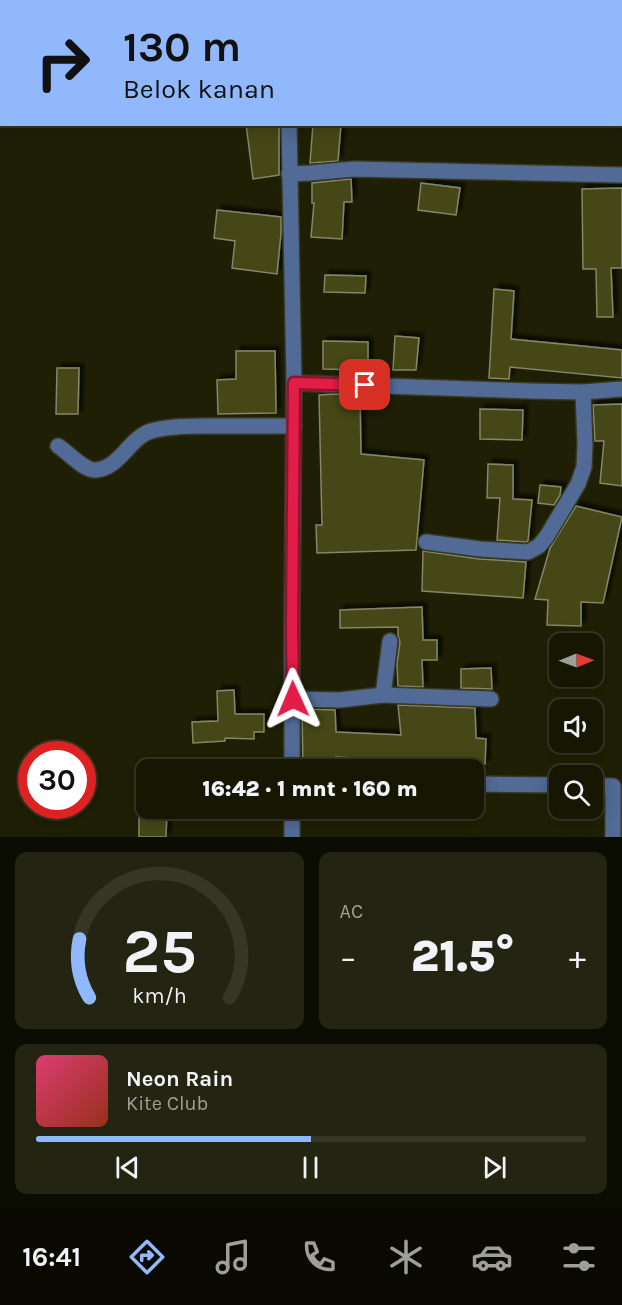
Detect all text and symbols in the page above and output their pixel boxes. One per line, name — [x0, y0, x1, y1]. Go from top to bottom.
text: 130 m — [123, 22, 241, 72]
icon: right — [24, 24, 102, 102]
text: Belok kanan — [123, 73, 275, 105]
pin — [339, 359, 390, 410]
icon: arrive — [348, 368, 381, 401]
north arrow — [549, 633, 603, 687]
map controls — [549, 633, 603, 819]
position arrow — [261, 667, 325, 731]
button: sound — [549, 699, 603, 753]
speed limit sign: 30 — [18, 741, 96, 819]
button: search — [549, 765, 603, 819]
text: 16:42 · 1 mnt · 160 m — [202, 776, 418, 802]
text: AC — [340, 900, 363, 923]
text: 25 — [122, 915, 196, 988]
text: 21.5° — [411, 930, 515, 982]
text: − — [340, 938, 357, 976]
text: + — [569, 938, 586, 976]
text: km/h — [132, 983, 186, 1008]
text: Neon Rain — [126, 1066, 233, 1092]
text: Kite Club — [126, 1092, 208, 1115]
icon: previous — [111, 1151, 144, 1184]
icon: pause — [294, 1151, 327, 1184]
icon: next — [478, 1151, 511, 1184]
icon: directions — [126, 1236, 168, 1278]
icon: music — [212, 1236, 254, 1278]
icon: phone — [298, 1236, 340, 1278]
icon: climate — [385, 1236, 427, 1278]
icon: car — [471, 1236, 513, 1278]
icon: filters — [558, 1236, 600, 1278]
text: 16:41 — [22, 1241, 81, 1273]

